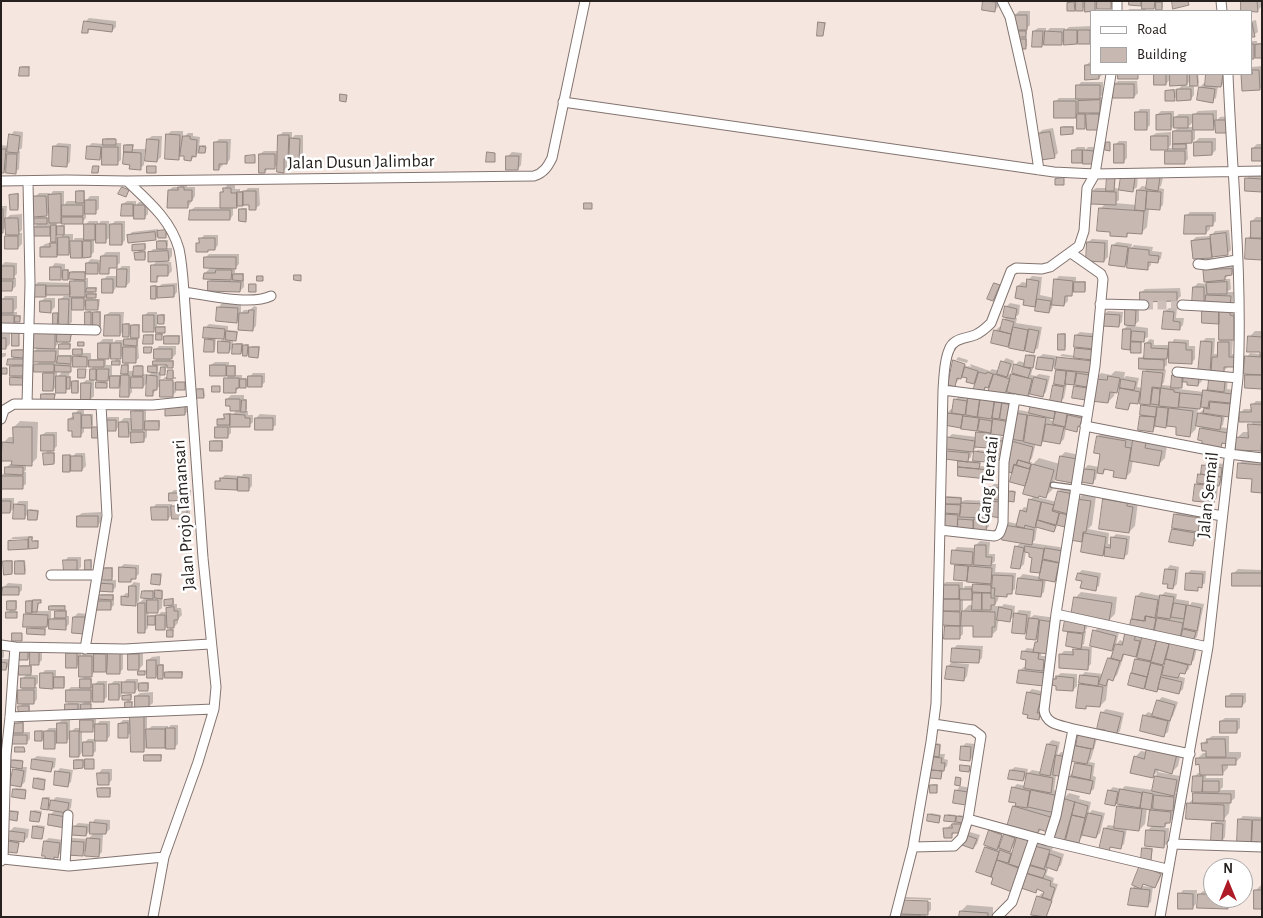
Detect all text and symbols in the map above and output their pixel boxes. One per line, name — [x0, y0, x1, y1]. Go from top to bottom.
legend — [1090, 10, 1253, 75]
text: Road — [1137, 22, 1167, 37]
text: Building — [1137, 47, 1187, 62]
street label: Jalan Dusun Jalimbar — [287, 150, 435, 174]
street label: Gang Teratai — [973, 435, 1003, 525]
street label: Jalan Projo Tamansari — [168, 439, 200, 591]
street label: Jalan Semail — [1193, 451, 1223, 539]
north arrow — [1203, 858, 1253, 908]
text: N — [1223, 862, 1233, 876]

